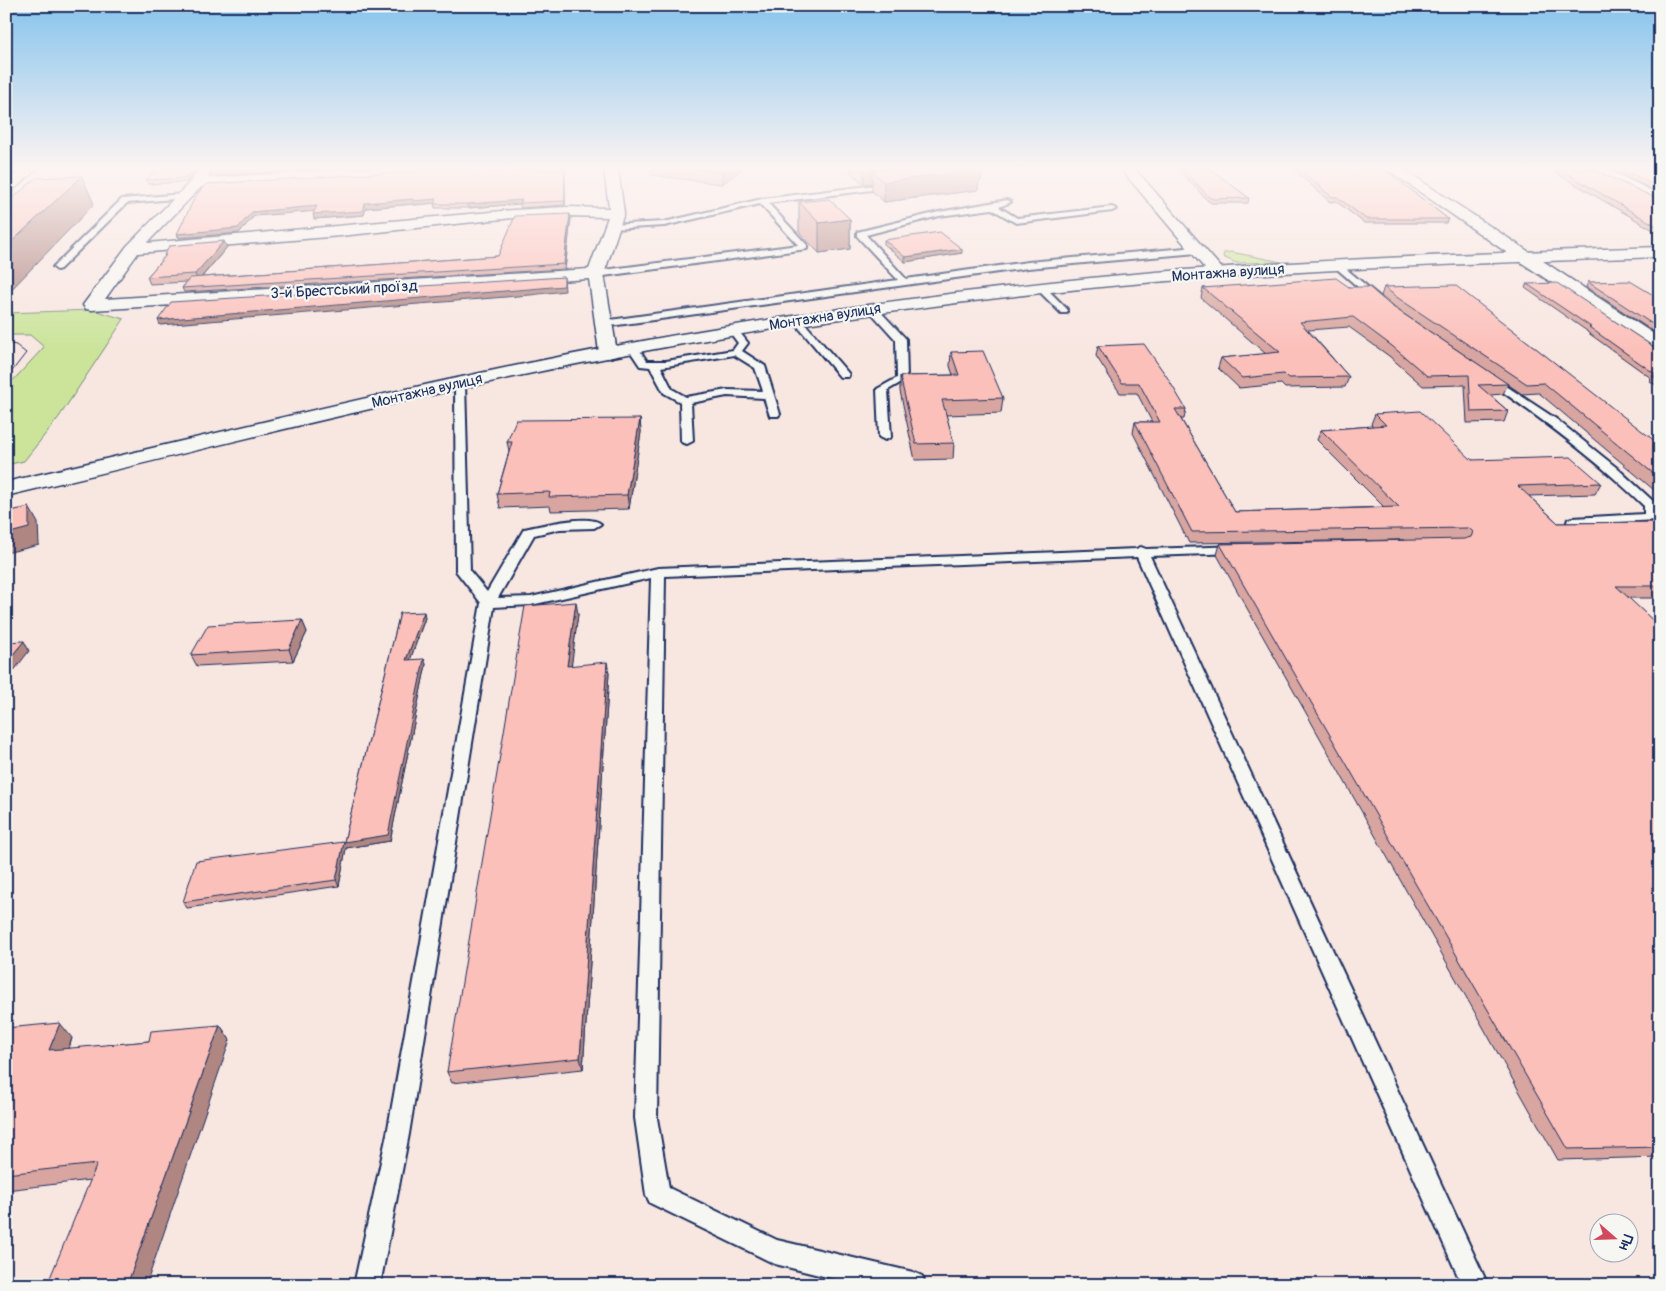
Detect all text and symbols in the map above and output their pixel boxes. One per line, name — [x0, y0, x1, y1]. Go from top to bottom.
street label: Монтажна вулиця — [1171, 260, 1285, 286]
street label: 3-й Брестський проїзд — [270, 277, 418, 303]
street label: Монтажна вулиця — [768, 299, 882, 335]
street label: Монтажна вулиця — [370, 369, 484, 413]
north arrow — [1588, 1214, 1638, 1264]
text: Пн — [1615, 1232, 1636, 1252]

